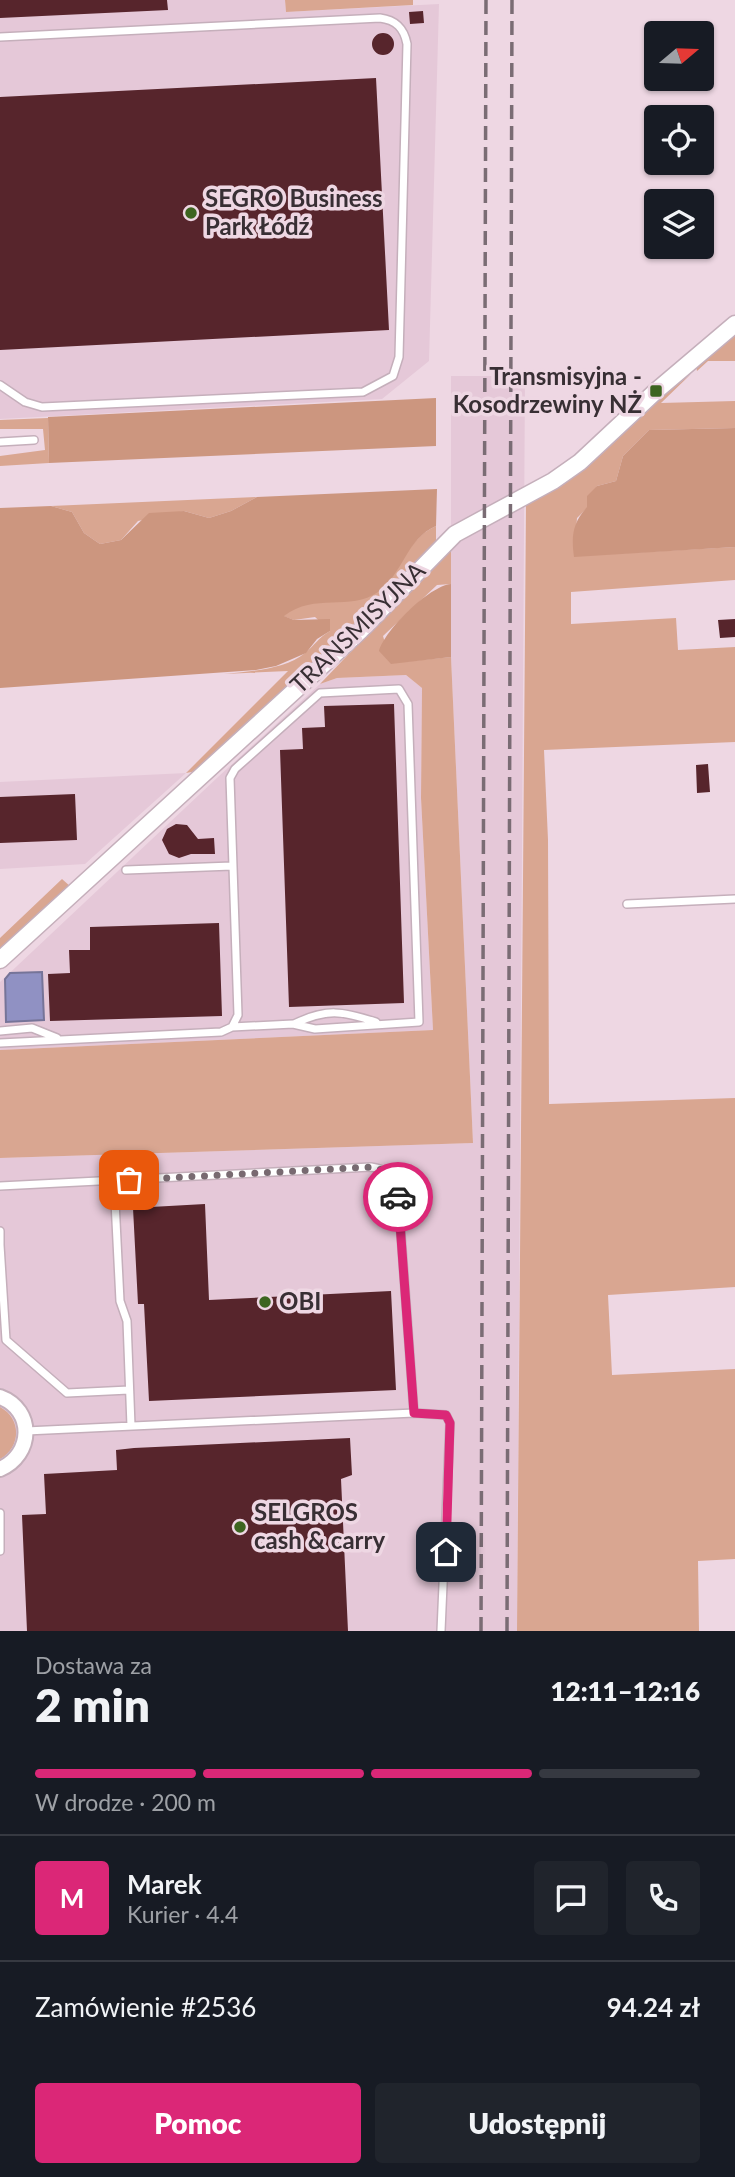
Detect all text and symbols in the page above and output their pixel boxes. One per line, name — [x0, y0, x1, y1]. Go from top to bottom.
north arrow — [644, 21, 714, 91]
map controls — [644, 21, 714, 259]
button: locate — [644, 105, 714, 175]
place label: SEGRO Business Park Łódź — [205, 183, 383, 240]
button: layers — [644, 189, 714, 259]
marker: SEGRO Business Park Łódź — [183, 205, 199, 221]
place label: Transmisyjna - Kosodrzewiny NŻ — [453, 361, 642, 418]
marker: Transmisyjna - Kosodrzewiny NŻ — [648, 383, 664, 399]
street label: TRANSMISYJNA — [283, 555, 431, 699]
pin — [99, 1150, 159, 1210]
icon: bag — [110, 1161, 148, 1199]
courier — [363, 1162, 433, 1232]
icon: car — [379, 1178, 417, 1216]
place label: OBI — [279, 1286, 321, 1315]
marker: OBI — [257, 1294, 273, 1310]
place label: SELGROS cash & carry — [254, 1497, 386, 1554]
marker: SELGROS cash & carry — [232, 1519, 248, 1535]
pin — [416, 1522, 476, 1582]
icon: home — [427, 1533, 465, 1571]
text: Dostawa za — [35, 1651, 152, 1679]
text: 12:11–12:16 — [550, 1675, 700, 1707]
text: 2 min — [35, 1677, 150, 1732]
text: W drodze · 200 m — [35, 1788, 216, 1816]
button: chat — [534, 1861, 608, 1935]
button: phone — [626, 1861, 700, 1935]
text: Marek — [127, 1868, 202, 1900]
text: M — [60, 1882, 84, 1914]
text: Kurier · 4.4 — [127, 1900, 238, 1928]
text: Zamówienie #2536 — [35, 1991, 256, 2023]
text: 94.24 zł — [607, 1991, 700, 2023]
button: Pomoc — [35, 2083, 361, 2163]
button: Udostępnij — [375, 2083, 700, 2163]

